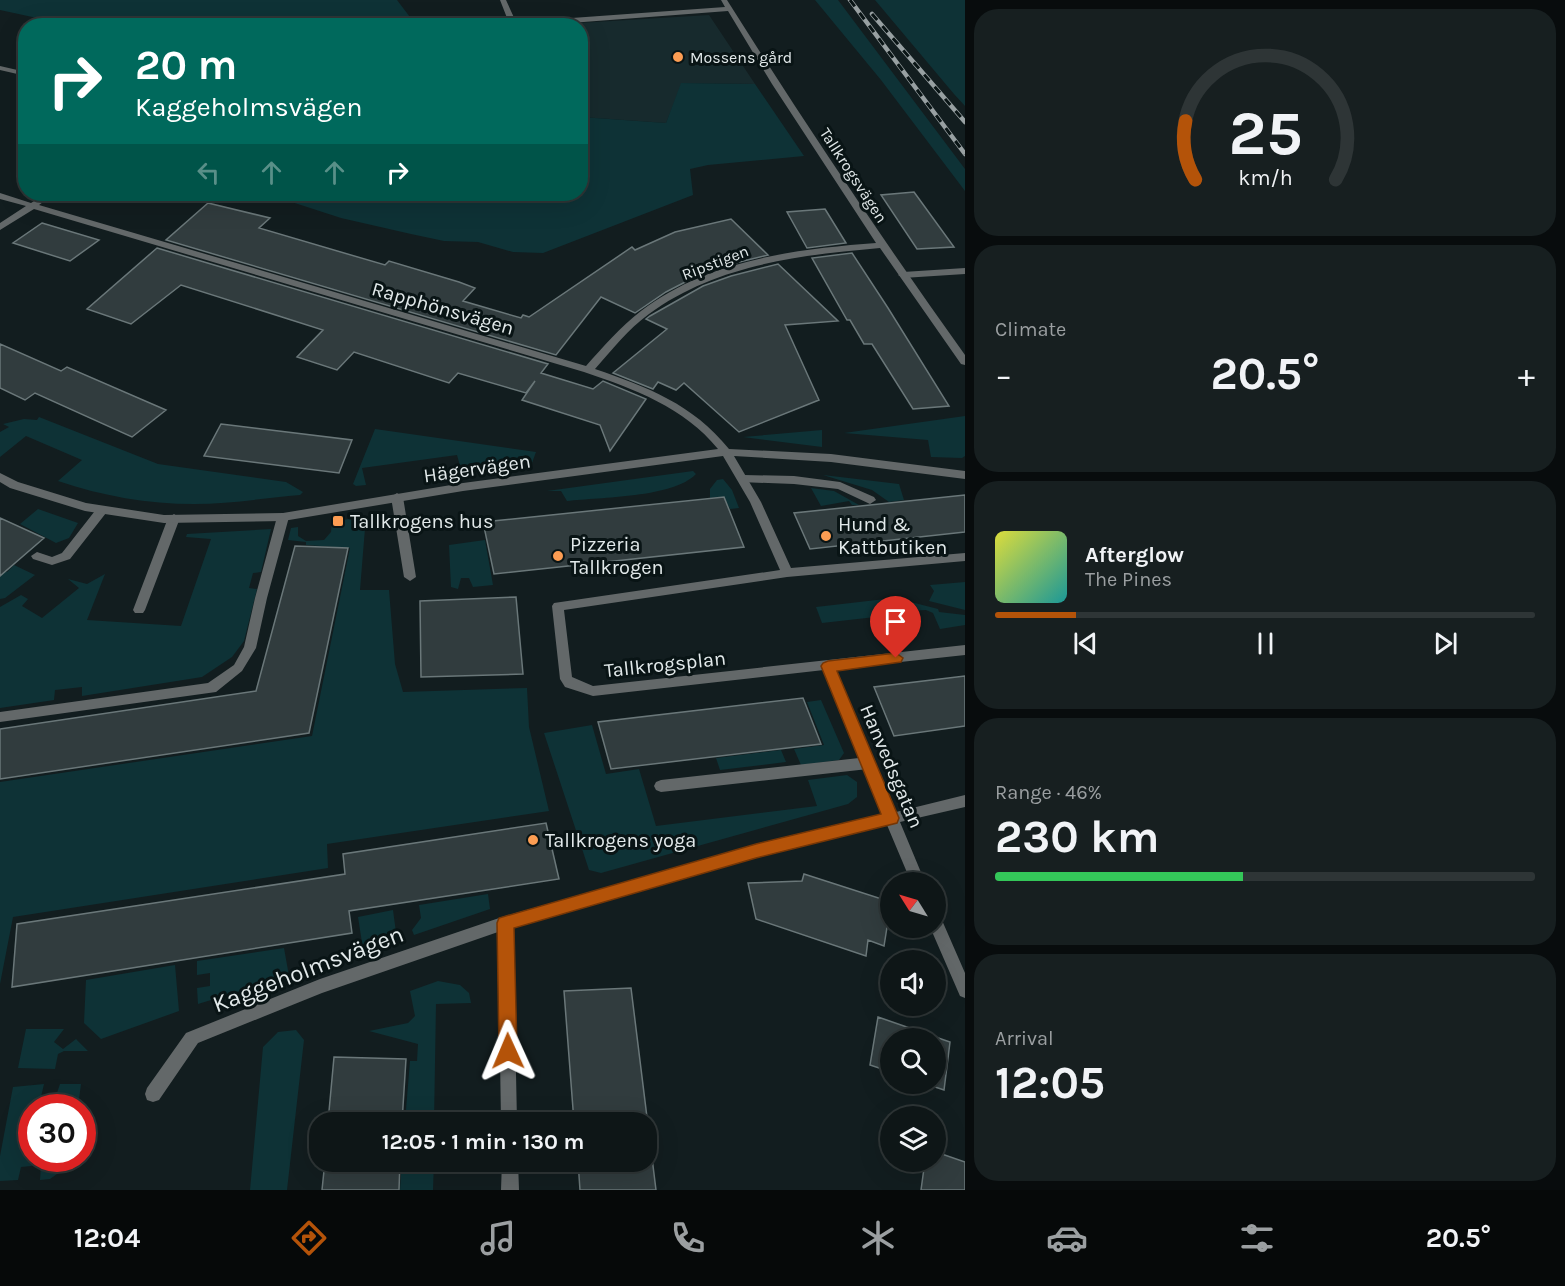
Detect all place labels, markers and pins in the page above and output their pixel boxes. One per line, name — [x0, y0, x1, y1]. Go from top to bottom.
place label: Mossens gård — [690, 48, 792, 67]
marker: Mossens gård — [671, 50, 685, 64]
place label: Tallkrogens hus — [350, 510, 494, 533]
place label: Hund & Kattbutiken — [838, 513, 947, 559]
marker: Tallkrogens hus — [331, 514, 345, 528]
marker: Hund & Kattbutiken — [819, 529, 833, 543]
place label: Pizzeria Tallkrogen — [570, 533, 664, 579]
marker: Pizzeria Tallkrogen — [551, 549, 565, 563]
pin — [870, 596, 921, 658]
place label: Tallkrogens yoga — [545, 829, 696, 852]
marker: Tallkrogens yoga — [526, 833, 540, 847]

